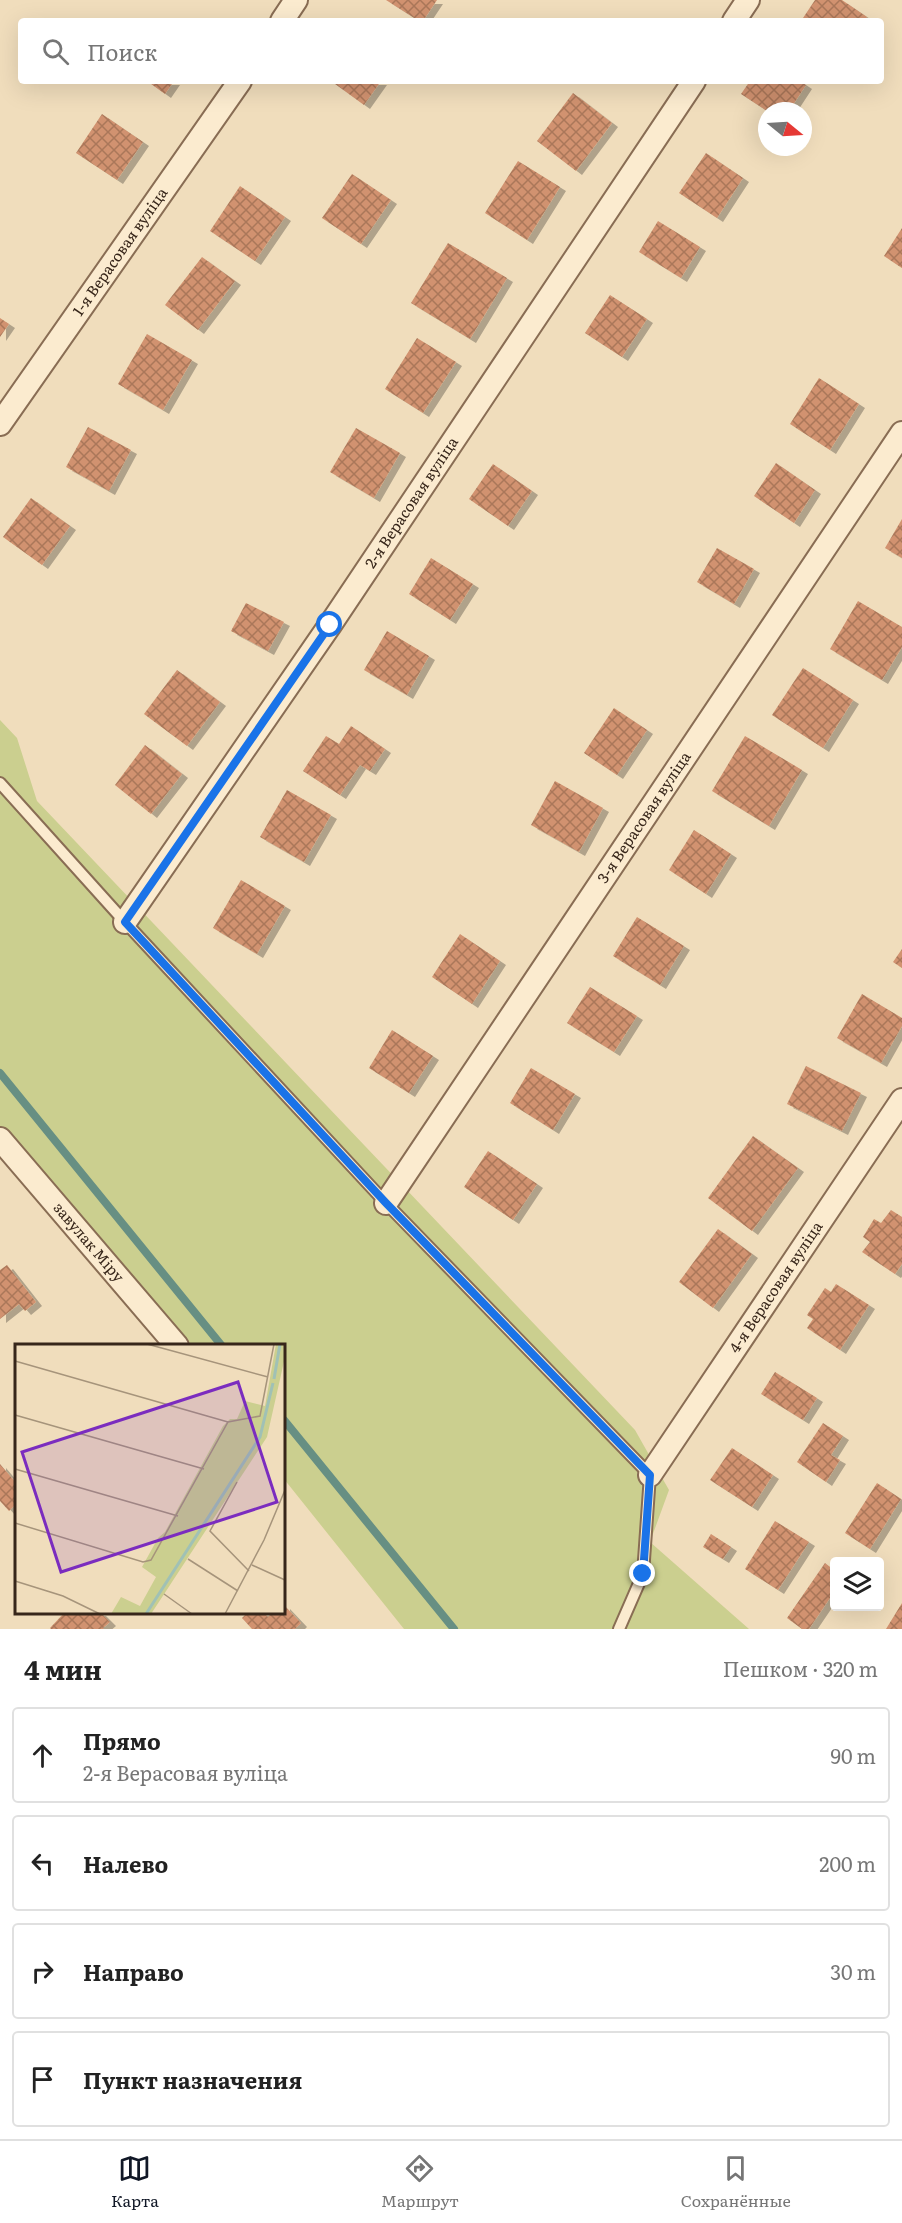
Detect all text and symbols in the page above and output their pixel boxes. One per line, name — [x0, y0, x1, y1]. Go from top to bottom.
search box — [18, 18, 884, 84]
icon: search — [39, 35, 72, 68]
text: Поиск — [87, 35, 157, 68]
north arrow — [758, 102, 812, 156]
street label: 1-я Верасовая вуліца — [66, 181, 173, 320]
street label: 2-я Верасовая вуліца — [358, 431, 463, 572]
route start — [316, 611, 342, 637]
street label: 3-я Верасовая вуліца — [591, 745, 696, 887]
street label: завулак Міру — [49, 1196, 131, 1287]
street label: 4-я Верасовая вуліца — [722, 1215, 828, 1357]
inset map — [15, 1344, 285, 1614]
map controls — [830, 1557, 884, 1611]
button: layers — [830, 1557, 884, 1611]
route end — [629, 1560, 655, 1586]
text: 4 мин — [24, 1649, 102, 1688]
text: Пешком · 320 m — [723, 1653, 878, 1683]
text: Прямо — [83, 1724, 161, 1757]
icon: ahead — [26, 1739, 59, 1772]
text: 90 m — [831, 1740, 876, 1770]
text: 2-я Верасовая вуліца — [83, 1757, 288, 1787]
icon: left — [26, 1847, 59, 1880]
text: Налево — [83, 1847, 168, 1880]
text: 200 m — [819, 1848, 876, 1878]
icon: right — [26, 1955, 59, 1988]
text: Направо — [83, 1955, 184, 1988]
text: 30 m — [830, 1956, 876, 1986]
icon: arrive — [26, 2063, 59, 2096]
text: Пункт назначения — [83, 2063, 302, 2096]
tab: Карта — [111, 2152, 159, 2212]
tab: Маршрут — [381, 2152, 459, 2212]
tab: Сохранённые — [681, 2152, 791, 2212]

